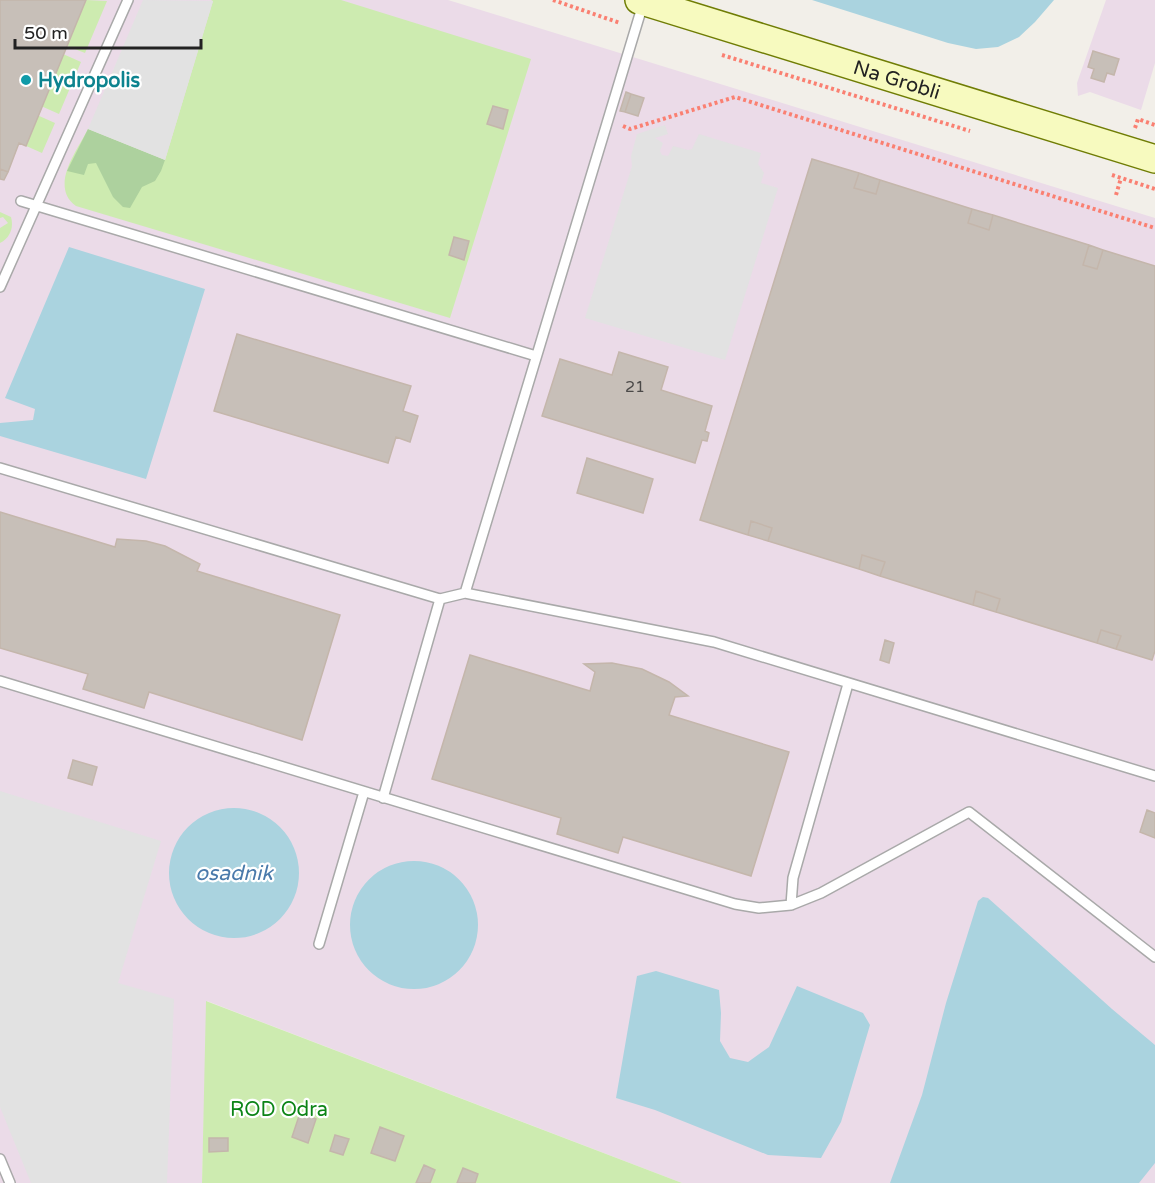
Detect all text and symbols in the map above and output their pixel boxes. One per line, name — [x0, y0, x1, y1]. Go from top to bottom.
scale bar — [15, 12, 201, 50]
text: 50 m — [24, 22, 68, 44]
street label: Na Grobli — [850, 56, 943, 105]
place label: Hydropolis — [38, 69, 140, 93]
marker: Hydropolis — [19, 73, 33, 87]
house number: 21 — [625, 377, 645, 397]
water label: osadnik — [195, 861, 274, 886]
park label: ROD Odra — [230, 1098, 328, 1122]

